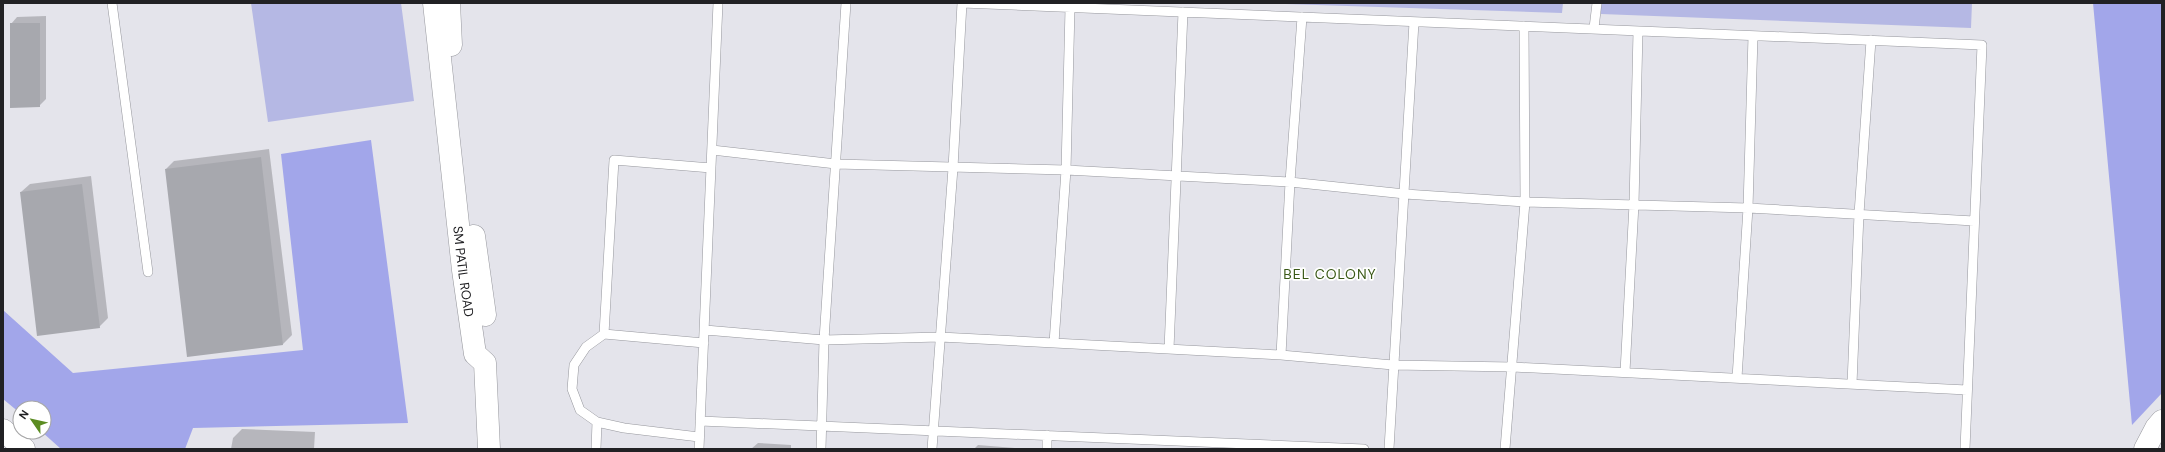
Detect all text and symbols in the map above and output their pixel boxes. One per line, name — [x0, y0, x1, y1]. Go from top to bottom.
street label: SM PATIL ROAD — [450, 225, 478, 318]
district label: BEL COLONY — [1283, 265, 1377, 283]
north arrow — [12, 400, 52, 440]
text: N — [16, 407, 32, 422]

